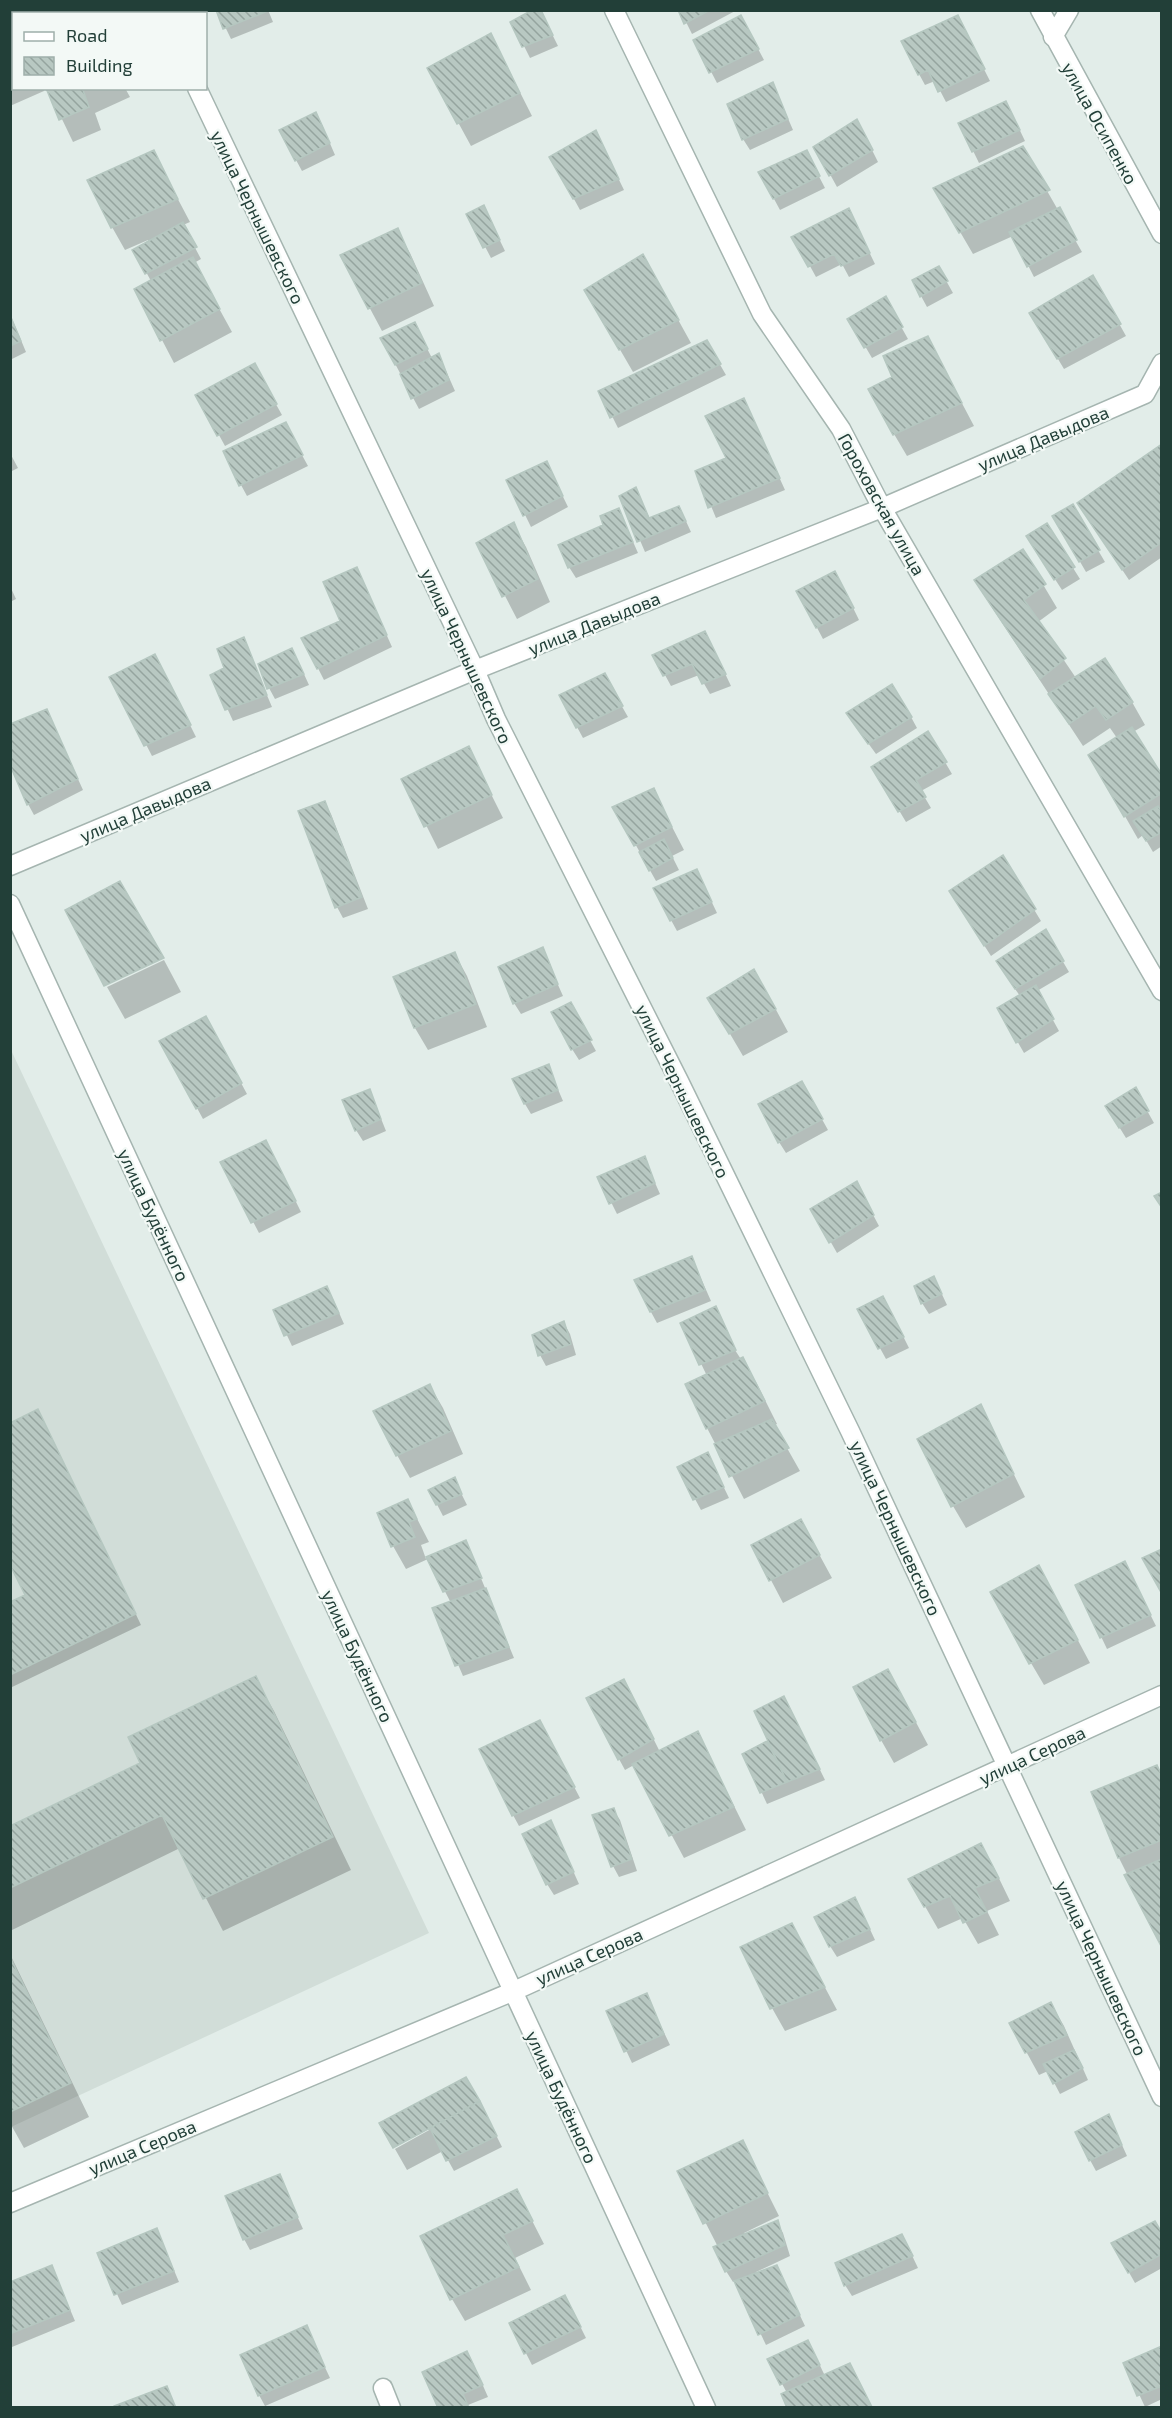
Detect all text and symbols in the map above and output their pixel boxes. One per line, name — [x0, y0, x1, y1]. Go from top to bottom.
legend — [12, 12, 207, 90]
text: Road — [66, 24, 107, 46]
text: Building — [66, 54, 133, 76]
street label: улица Осипенко — [1057, 58, 1143, 188]
street label: улица Чернышевского — [206, 127, 310, 307]
street label: улица Давыдова — [974, 400, 1112, 476]
street label: Гороховская улица — [834, 429, 930, 579]
street label: улица Чернышевского — [417, 565, 517, 747]
street label: улица Давыдова — [525, 587, 663, 659]
street label: улица Давыдова — [76, 771, 214, 847]
street label: улица Чернышевского — [631, 1001, 735, 1181]
street label: улица Будённого — [114, 1145, 194, 1285]
street label: улица Чернышевского — [846, 1437, 946, 1619]
street label: улица Будённого — [318, 1586, 398, 1726]
street label: улица Серова — [975, 1721, 1089, 1789]
street label: улица Чернышевского — [1052, 1877, 1152, 2059]
street label: улица Серова — [532, 1923, 646, 1989]
street label: улица Будённого — [522, 2027, 602, 2167]
street label: улица Серова — [85, 2114, 199, 2180]

